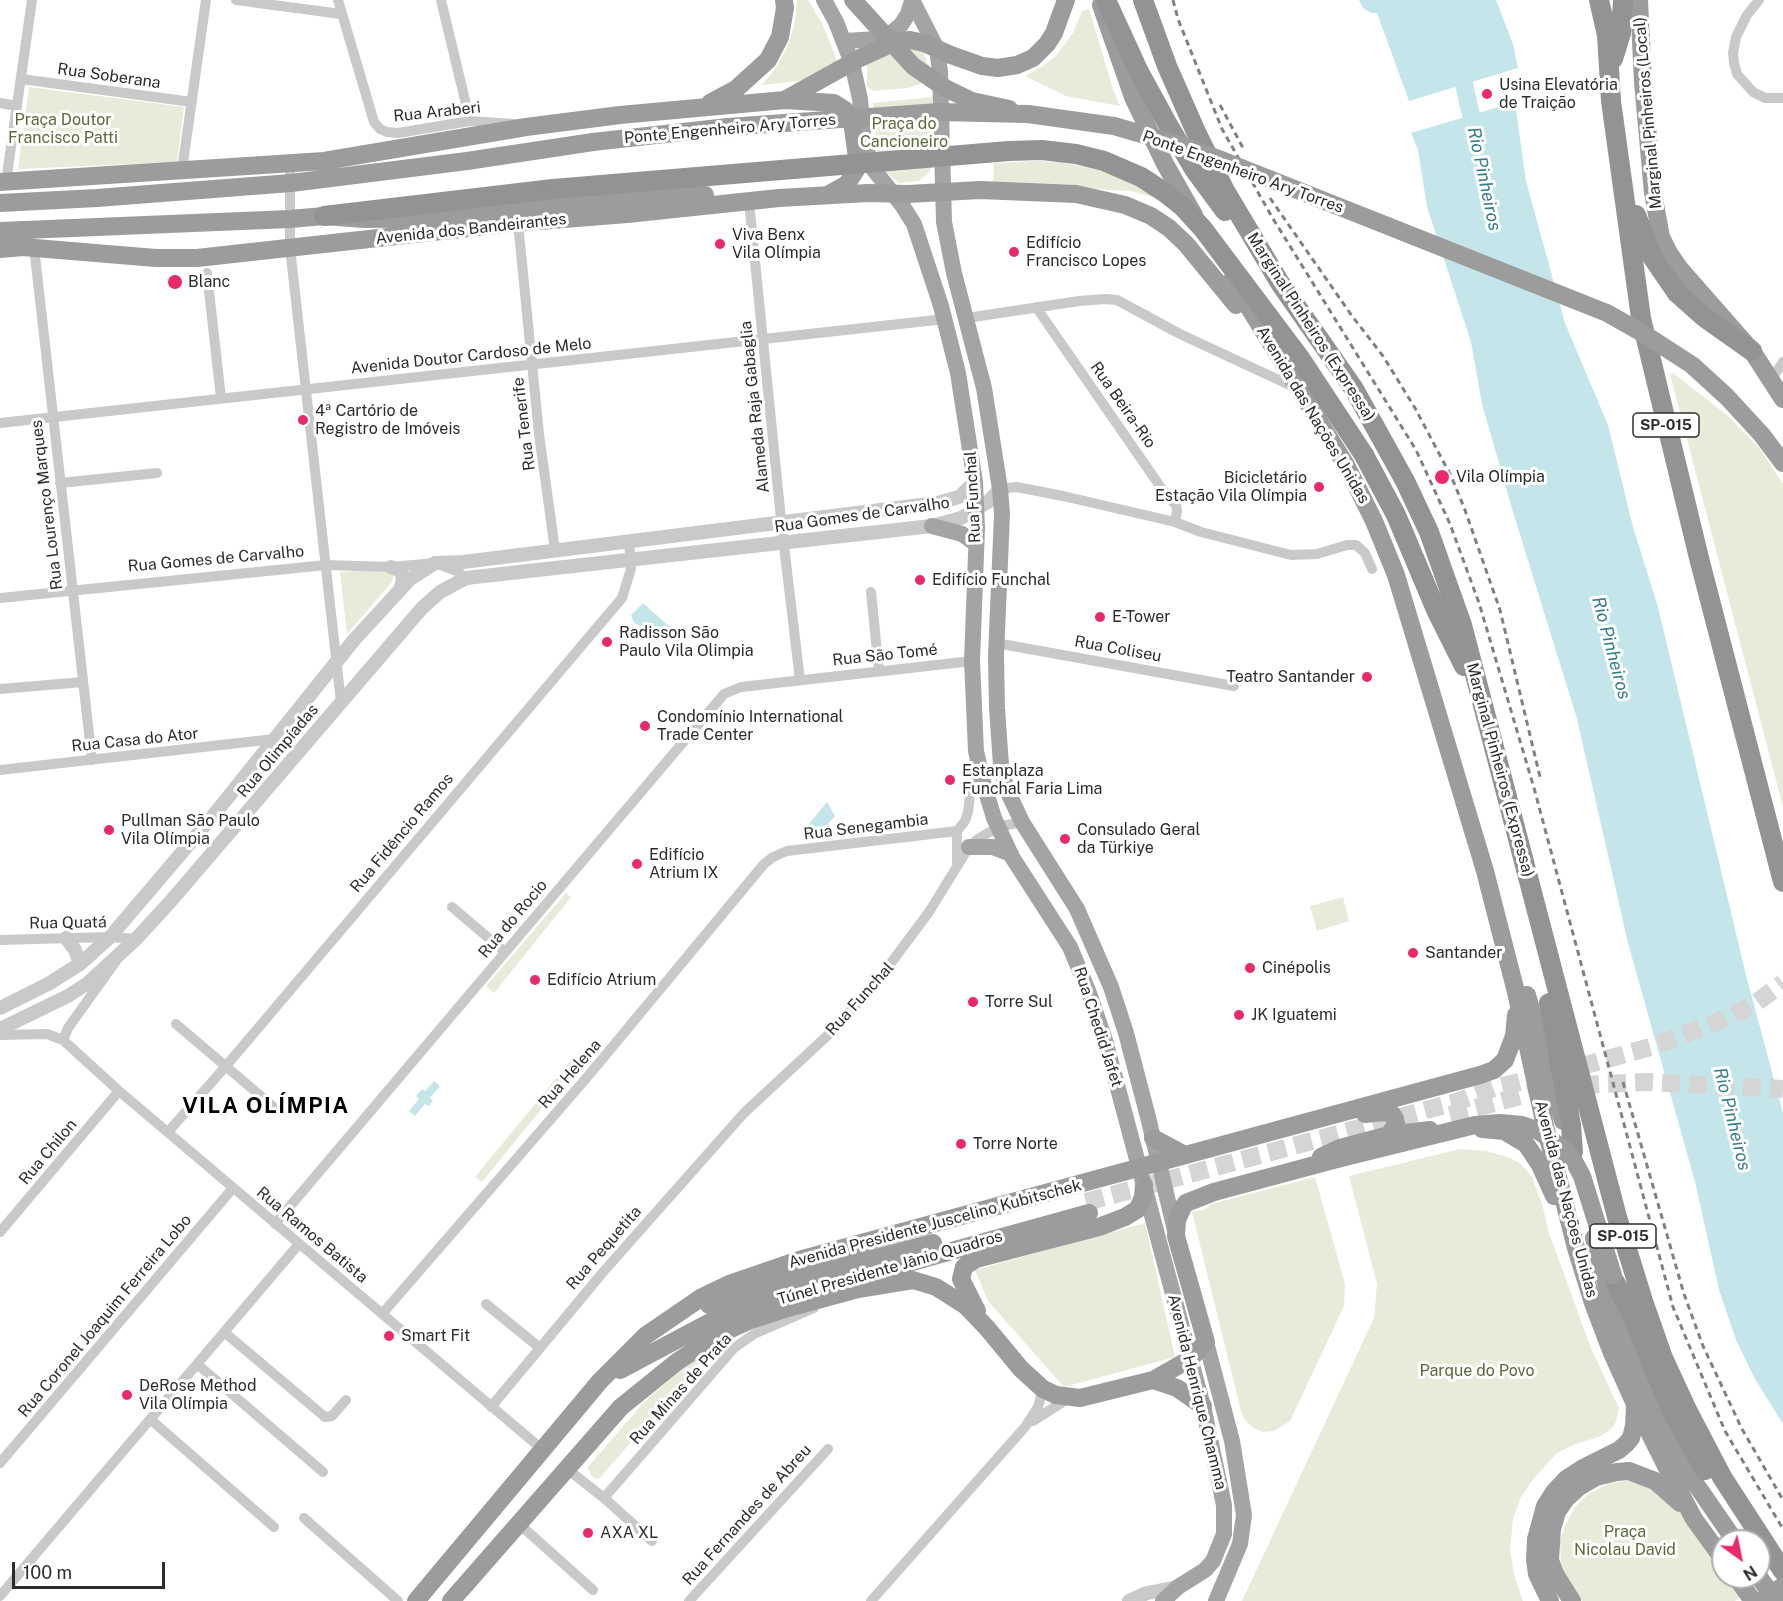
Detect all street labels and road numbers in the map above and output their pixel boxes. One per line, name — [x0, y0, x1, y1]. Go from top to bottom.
street label: Marginal Pinheiros (Local) — [1630, 16, 1666, 210]
street label: Rua Soberana — [56, 59, 162, 93]
street label: Rua Araberi — [392, 98, 482, 126]
street label: Ponte Engenheiro Ary Torres — [623, 110, 837, 148]
street label: Ponte Engenheiro Ary Torres — [1140, 127, 1346, 217]
street label: Avenida dos Bandeirantes — [375, 209, 567, 249]
street label: Marginal Pinheiros (Expressa) — [1243, 229, 1379, 425]
street label: Alameda Raja Gabaglia — [736, 320, 774, 494]
street label: Avenida das Nações Unidas — [1252, 323, 1374, 507]
street label: Avenida Doutor Cardoso de Melo — [350, 334, 592, 378]
street label: Rua Beira-Rio — [1086, 358, 1160, 452]
street label: Rua Tenerife — [509, 376, 539, 472]
road number: SP-015 — [1633, 413, 1699, 437]
street label: Rua Lourenço Marques — [27, 419, 67, 591]
street label: Rua Funchal — [961, 450, 985, 544]
street label: Rua Gomes de Carvalho — [773, 493, 951, 537]
street label: Rua Gomes de Carvalho — [127, 542, 305, 576]
street label: Rua Coliseu — [1073, 632, 1163, 666]
street label: Rua São Tomé — [832, 640, 938, 670]
street label: Marginal Pinheiros (Expressa) — [1462, 661, 1538, 879]
street label: Rua Olimpíadas — [233, 701, 323, 801]
street label: Rua Casa do Ator — [71, 724, 199, 756]
street label: Rua Fidêncio Ramos — [346, 769, 458, 897]
street label: Rua Senegambia — [803, 810, 929, 844]
street label: Rua do Rocio — [475, 876, 551, 962]
street label: Rua Quatá — [29, 913, 107, 933]
street label: Rua Funchal — [822, 958, 898, 1040]
street label: Rua Chedid Jafet — [1070, 965, 1126, 1089]
street label: Rua Helena — [535, 1035, 605, 1113]
street label: Avenida das Nações Unidas — [1530, 1098, 1602, 1300]
street label: Rua Chilon — [15, 1115, 81, 1189]
street label: Avenida Presidente Juscelino Kubitschek — [786, 1176, 1084, 1272]
street label: Rua Ramos Batista — [252, 1183, 372, 1287]
street label: Rua Pequetita — [562, 1202, 646, 1294]
street label: Rua Coronel Joaquim Ferreira Lobo — [14, 1211, 196, 1421]
road number: SP-015 — [1590, 1224, 1656, 1248]
street label: Túnel Presidente Jânio Quadros — [775, 1227, 1005, 1309]
street label: Avenida Henrique Chamma — [1163, 1292, 1231, 1492]
street label: Rua Minas de Prata — [626, 1329, 736, 1449]
street label: Rua Fernandes de Abreu — [679, 1441, 815, 1589]

